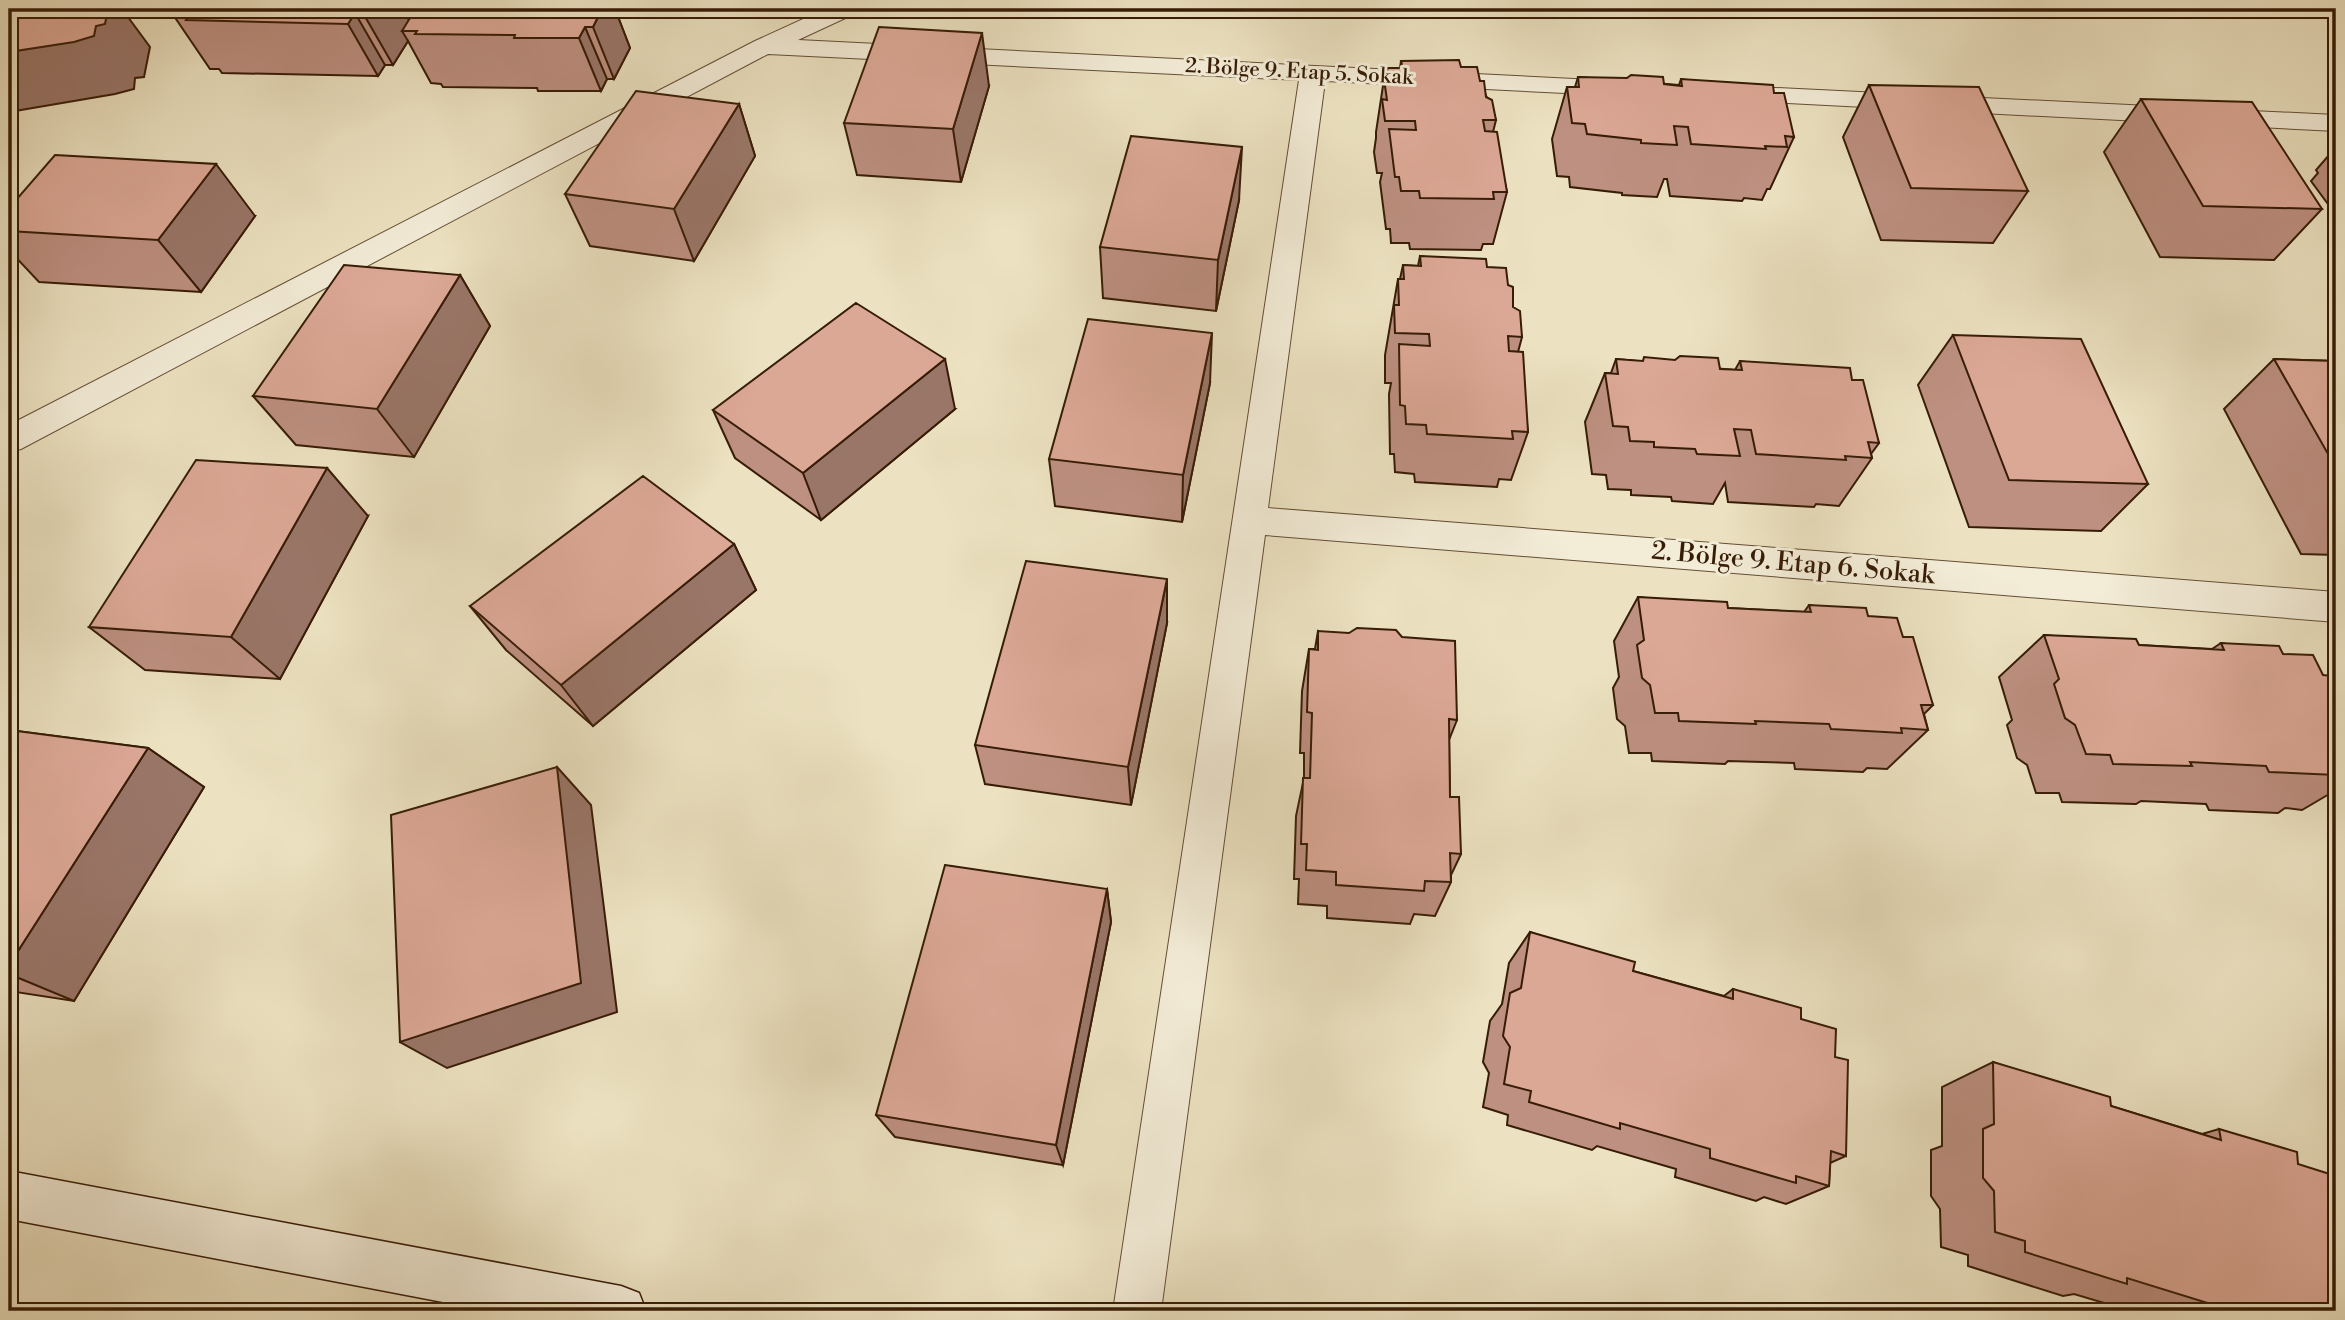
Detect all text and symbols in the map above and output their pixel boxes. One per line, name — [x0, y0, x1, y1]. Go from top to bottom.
street label: 2. Bölge 9. Etap 5. Sokak — [1184, 53, 1415, 91]
street label: 2. Bölge 9. Etap 6. Sokak — [1650, 535, 1937, 591]

